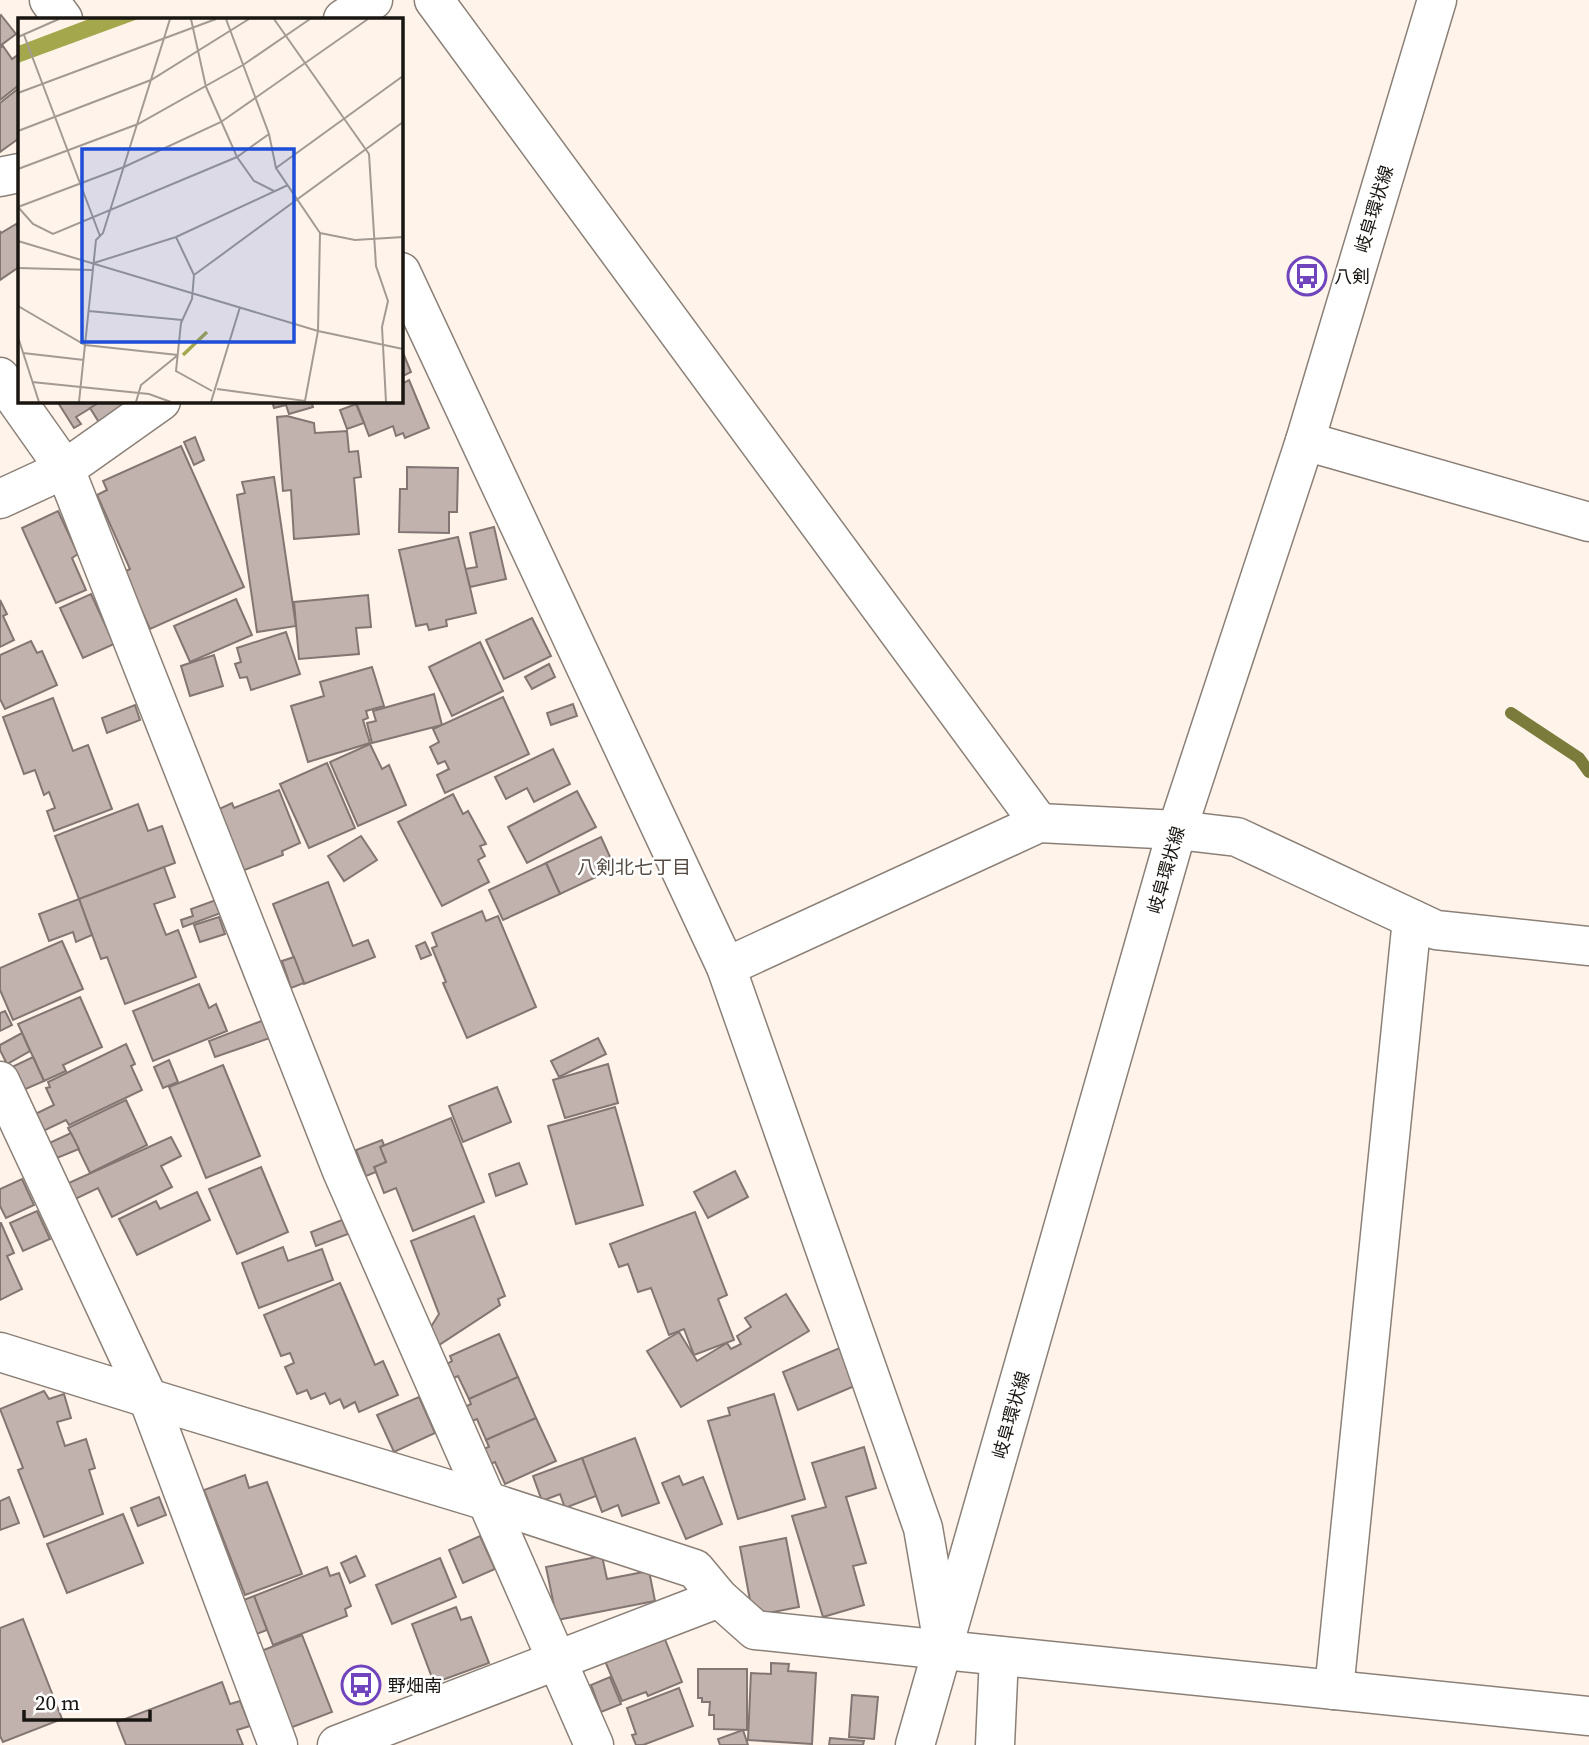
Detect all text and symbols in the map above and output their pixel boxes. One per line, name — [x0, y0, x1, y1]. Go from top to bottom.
inset map — [18, 18, 402, 402]
street label: 岐阜環状線 — [1349, 162, 1399, 256]
bus stop icon: 八剣 — [1286, 255, 1328, 297]
place label: 八剣 — [1334, 264, 1370, 289]
street label: 岐阜環状線 — [1142, 823, 1190, 917]
district label: 八剣北七丁目 — [577, 854, 691, 880]
street label: 岐阜環状線 — [987, 1368, 1035, 1462]
bus stop icon: 野畑南 — [340, 1664, 382, 1706]
place label: 野畑南 — [388, 1673, 442, 1698]
scale bar — [24, 1678, 150, 1722]
text: 20 m — [35, 1688, 80, 1717]

